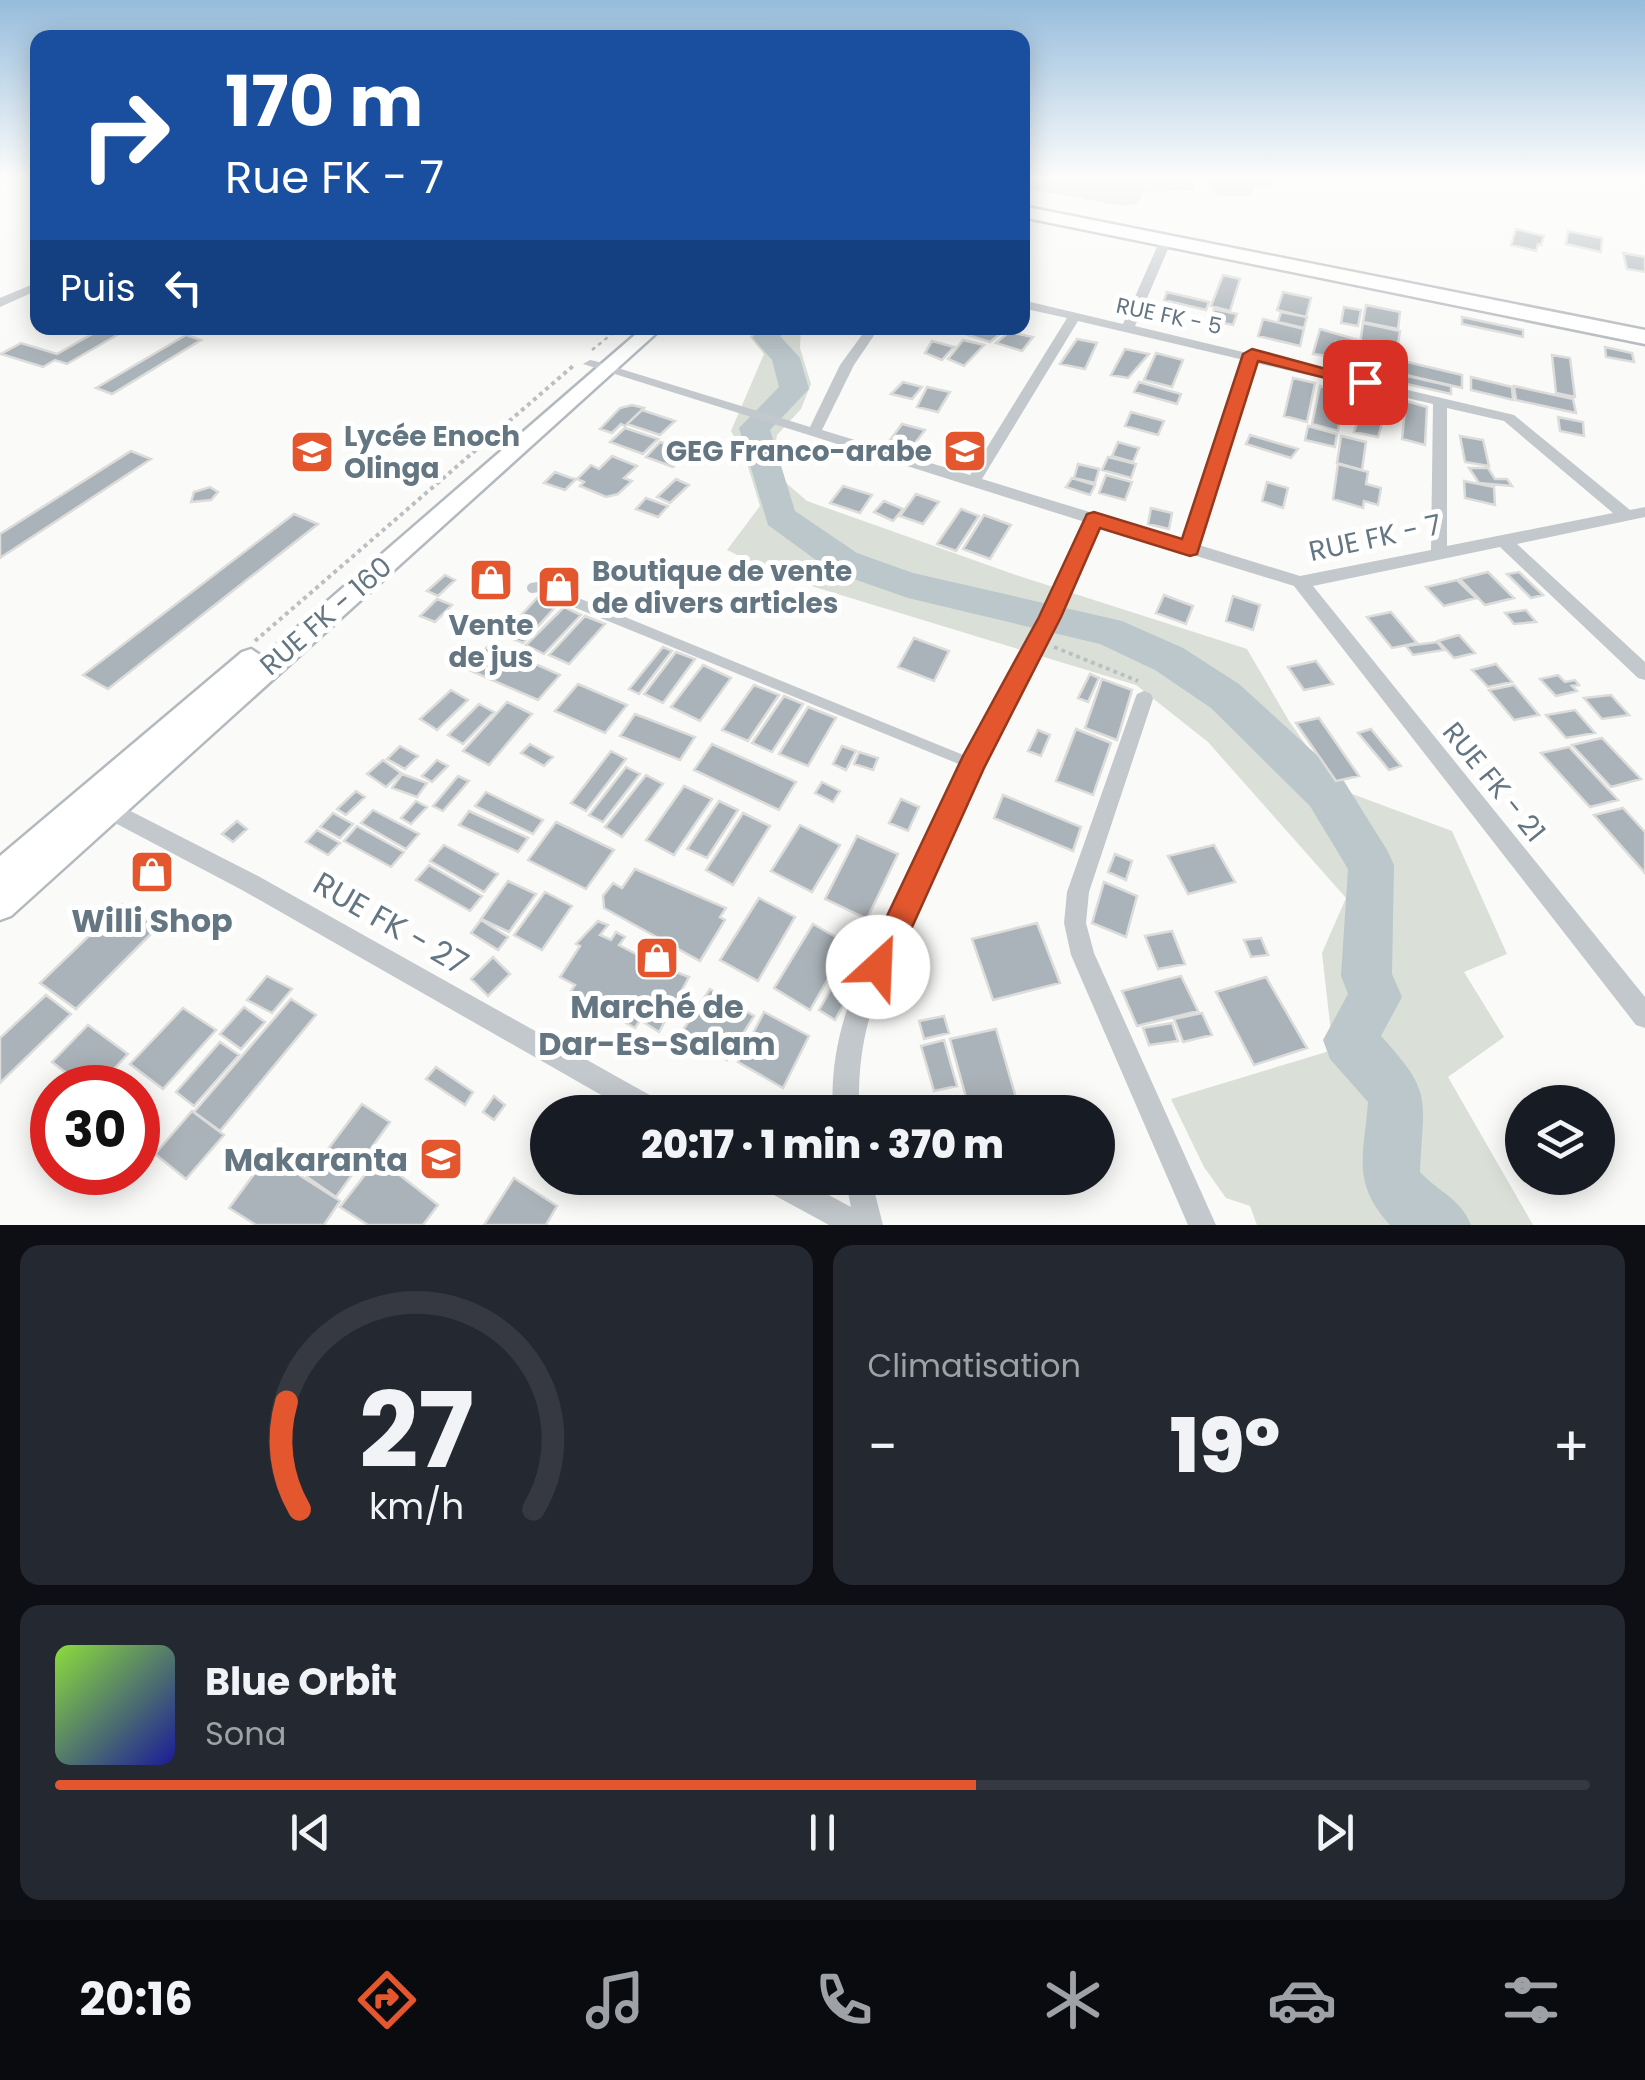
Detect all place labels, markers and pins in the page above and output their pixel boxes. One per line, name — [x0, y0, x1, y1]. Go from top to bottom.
pin — [1323, 340, 1408, 425]
place label: Lycée Enoch Olinga — [344, 417, 520, 488]
school or university icon: GEG Franco-arabe — [942, 428, 988, 474]
school or university icon: Lycée Enoch Olinga — [289, 429, 335, 475]
place label: GEG Franco-arabe — [666, 432, 932, 471]
place label: Boutique de vente de divers articles — [592, 552, 852, 623]
shop icon: Vente de jus — [468, 557, 514, 603]
shop icon: Boutique de vente de divers articles — [536, 564, 582, 610]
place label: Vente de jus — [448, 606, 534, 677]
shop icon: Willi Shop — [129, 849, 175, 895]
place label: Willi Shop — [71, 898, 233, 943]
shop icon: Marché de Dar-Es-Salam — [634, 935, 680, 981]
place label: Marché de Dar-Es-Salam — [538, 984, 776, 1066]
school or university icon: Makaranta — [418, 1136, 464, 1182]
place label: Makaranta — [224, 1137, 408, 1182]

